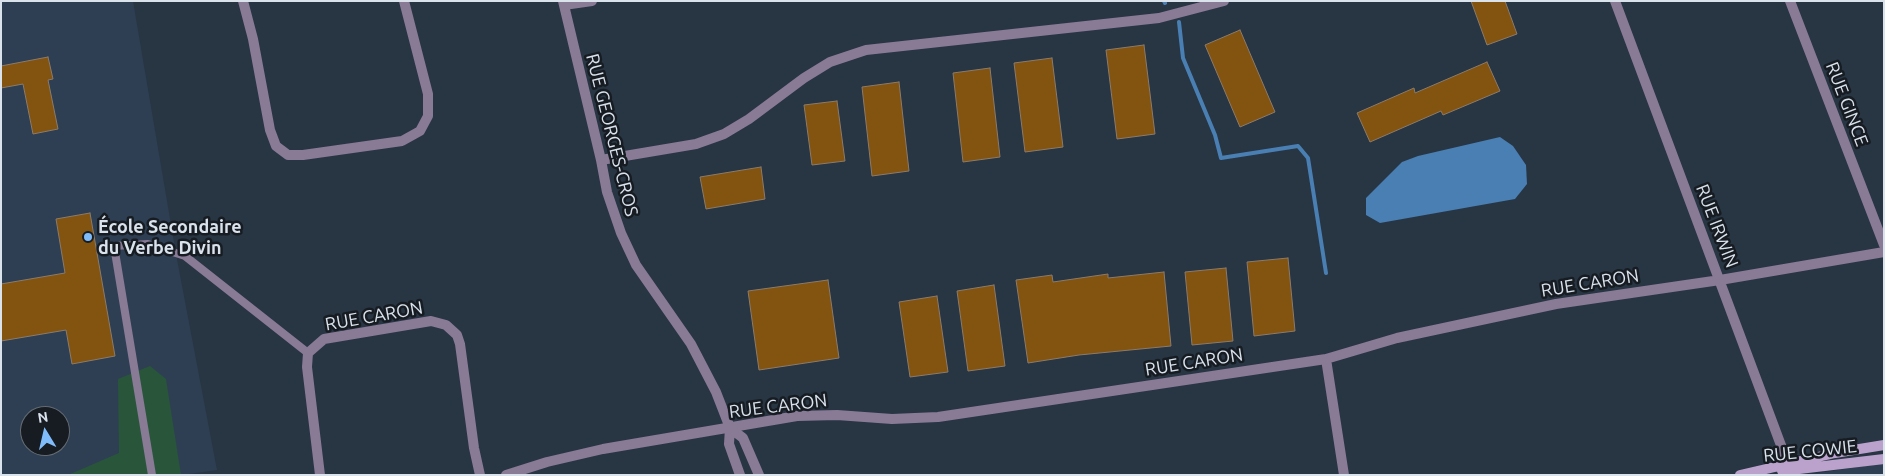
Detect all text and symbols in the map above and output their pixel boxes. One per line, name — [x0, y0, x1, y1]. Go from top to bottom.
street label: RUE GEORGES-CROS — [581, 51, 643, 219]
street label: RUE GINCE — [1821, 59, 1873, 149]
street label: RUE IRWIN — [1691, 181, 1743, 271]
place label: École Secondaire du Verbe Divin — [98, 216, 242, 258]
marker: École Secondaire du Verbe Divin — [82, 231, 94, 243]
street label: RUE CARON — [1539, 265, 1641, 301]
street label: RUE CARON — [323, 297, 425, 335]
street label: RUE CARON — [1143, 344, 1245, 380]
street label: RUE CARON — [728, 389, 828, 423]
north arrow — [20, 406, 70, 456]
text: N — [36, 408, 49, 426]
street label: RUE COWIE — [1762, 435, 1858, 467]

